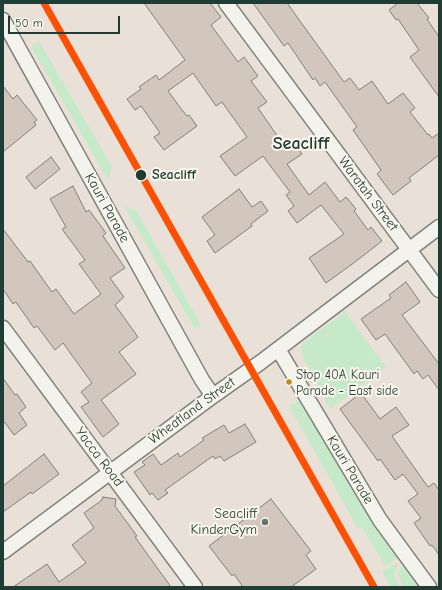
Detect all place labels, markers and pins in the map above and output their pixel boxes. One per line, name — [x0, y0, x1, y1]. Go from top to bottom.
place label: Seacliff — [152, 167, 196, 183]
marker: Seacliff — [134, 168, 148, 182]
place label: Stop 40A Kauri Parade - East side — [296, 367, 398, 398]
marker: Stop 40A Kauri Parade - East side — [284, 377, 294, 387]
place label: Seacliff KinderGym — [190, 506, 257, 538]
marker: Seacliff KinderGym — [260, 517, 270, 527]

